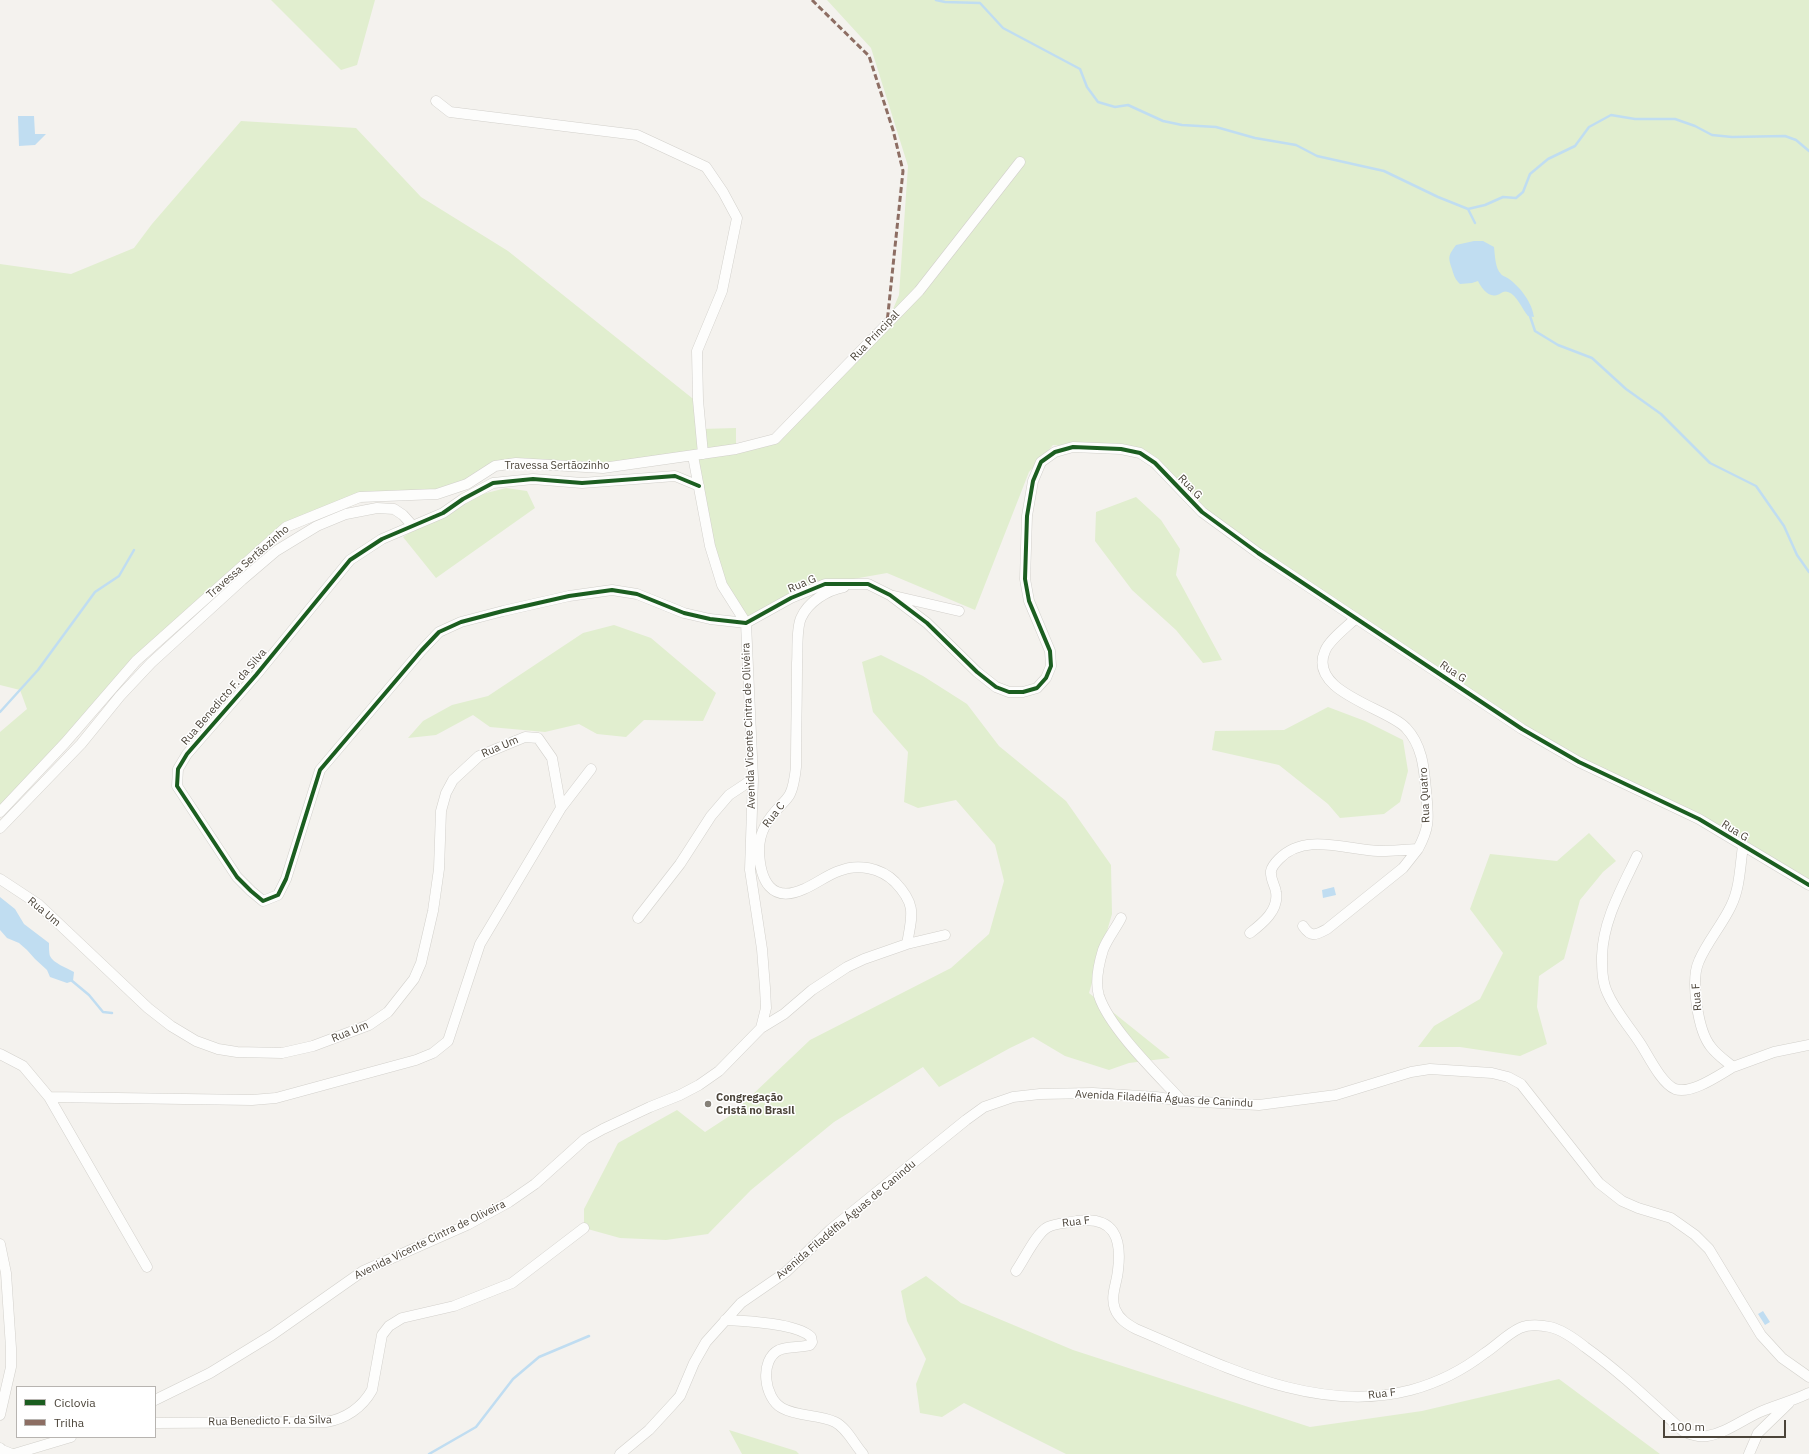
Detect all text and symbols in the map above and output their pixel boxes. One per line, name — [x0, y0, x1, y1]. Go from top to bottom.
street label: Rua Principal — [848, 308, 902, 364]
street label: Travessa Sertãozinho — [505, 459, 609, 473]
street label: Rua G — [1175, 472, 1205, 502]
street label: Travessa Sertãozinho — [204, 523, 292, 601]
street label: Rua G — [786, 572, 818, 596]
street label: Avenida Vicente Cintra de Olivéira — [740, 643, 758, 809]
street label: Rua Benedicto F. da Silva — [179, 646, 269, 748]
street label: Rua G — [1437, 658, 1469, 686]
street label: Rua Um — [480, 733, 520, 761]
street label: Rua Quatro — [1417, 767, 1433, 823]
street label: Rua C — [760, 800, 788, 830]
street label: Rua G — [1719, 818, 1751, 844]
street label: Rua Um — [25, 894, 63, 930]
street label: Rua F — [1689, 983, 1705, 1011]
street label: Rua Um — [330, 1019, 370, 1045]
street label: Avenida Filadélfia Águas de Canindu — [1075, 1088, 1253, 1110]
place label: Congregação Cristã no Brasil — [716, 1091, 795, 1117]
marker: Congregação Cristã no Brasil — [703, 1099, 713, 1109]
street label: Avenida Filadélfia Águas de Canindu — [773, 1158, 919, 1282]
street label: Avenida Vicente Cintra de Oliveira — [352, 1198, 508, 1282]
street label: Rua F — [1061, 1214, 1091, 1230]
legend — [16, 1386, 156, 1438]
street label: Rua F — [1367, 1386, 1397, 1402]
text: Ciclovia — [54, 1395, 96, 1410]
scale bar — [1665, 1412, 1788, 1438]
street label: Rua Benedicto F. da Silva — [208, 1413, 332, 1429]
text: Trilha — [54, 1415, 84, 1430]
text: 100 m — [1670, 1419, 1705, 1434]

